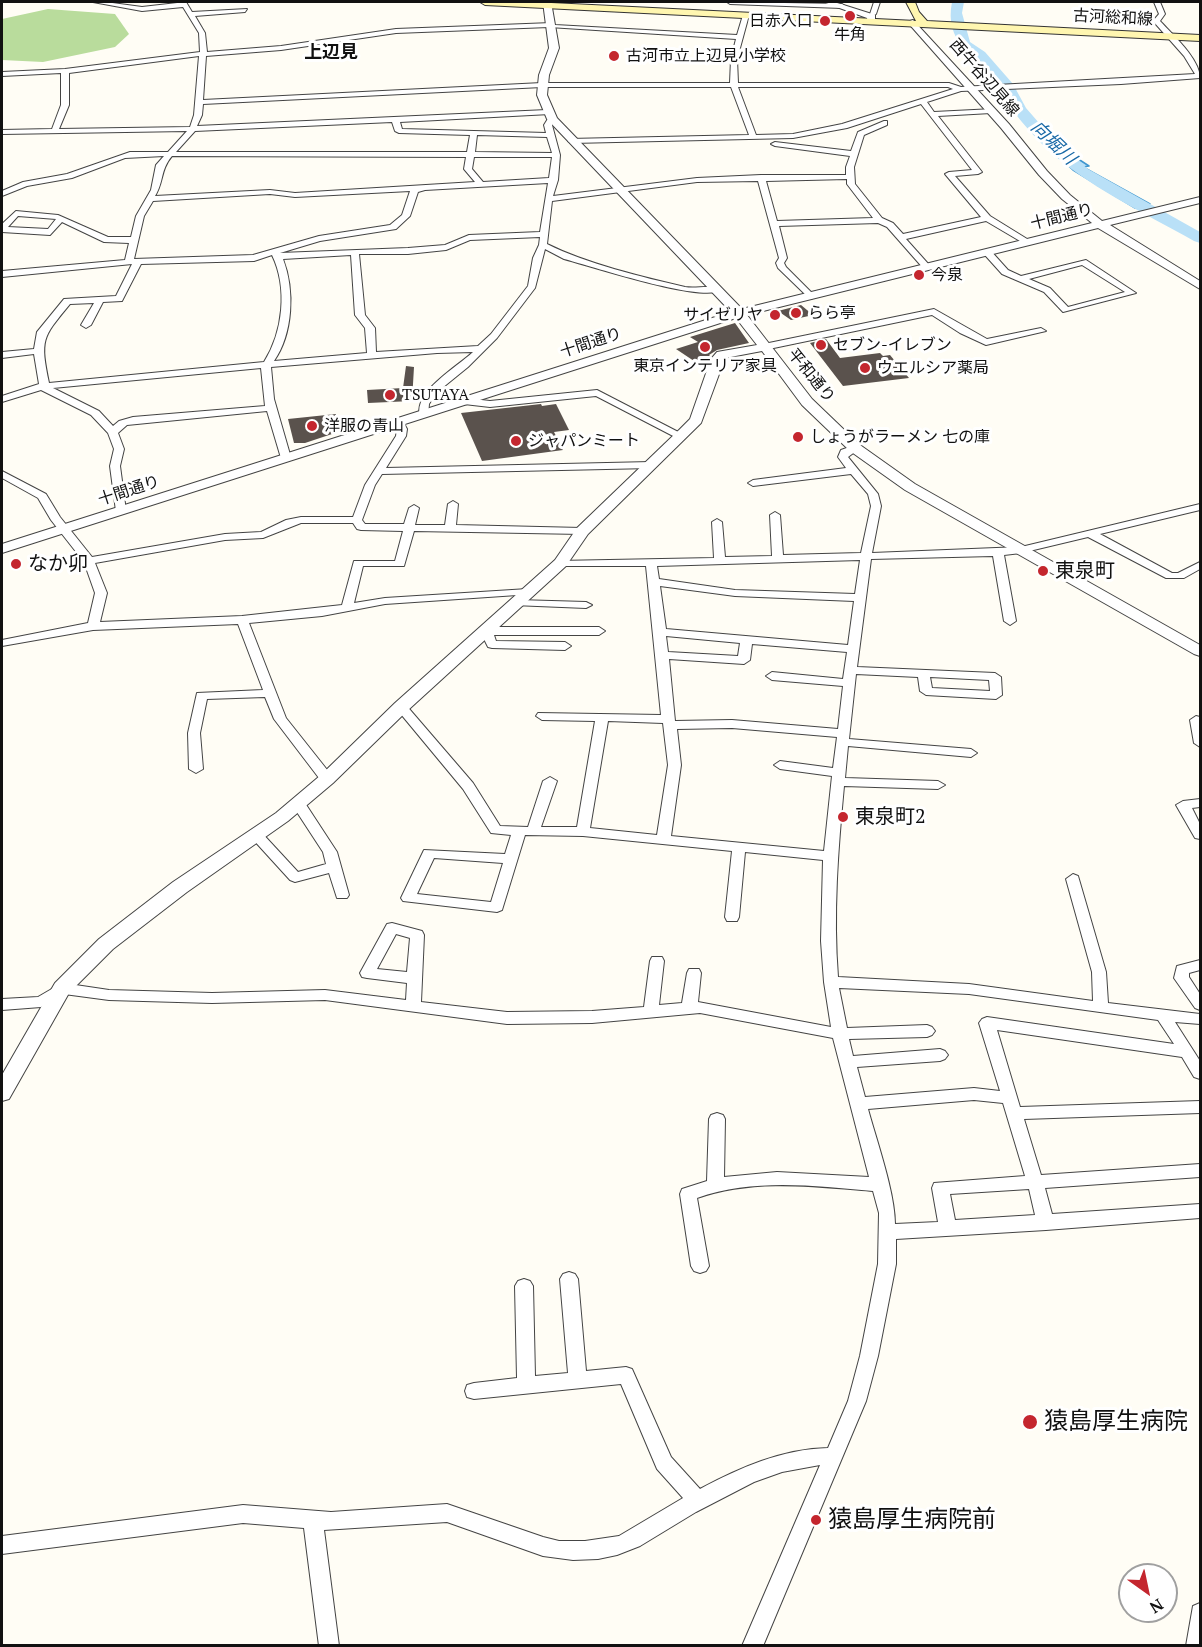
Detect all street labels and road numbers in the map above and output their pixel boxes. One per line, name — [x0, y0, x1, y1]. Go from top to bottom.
street label: 古河総和線 — [1073, 6, 1153, 30]
street label: 西牛谷辺見線 — [945, 35, 1023, 121]
street label: 十間通り — [1029, 200, 1095, 234]
street label: 十間通り — [558, 324, 624, 362]
street label: 平和通り — [783, 345, 839, 407]
street label: 十間通り — [96, 472, 162, 510]

